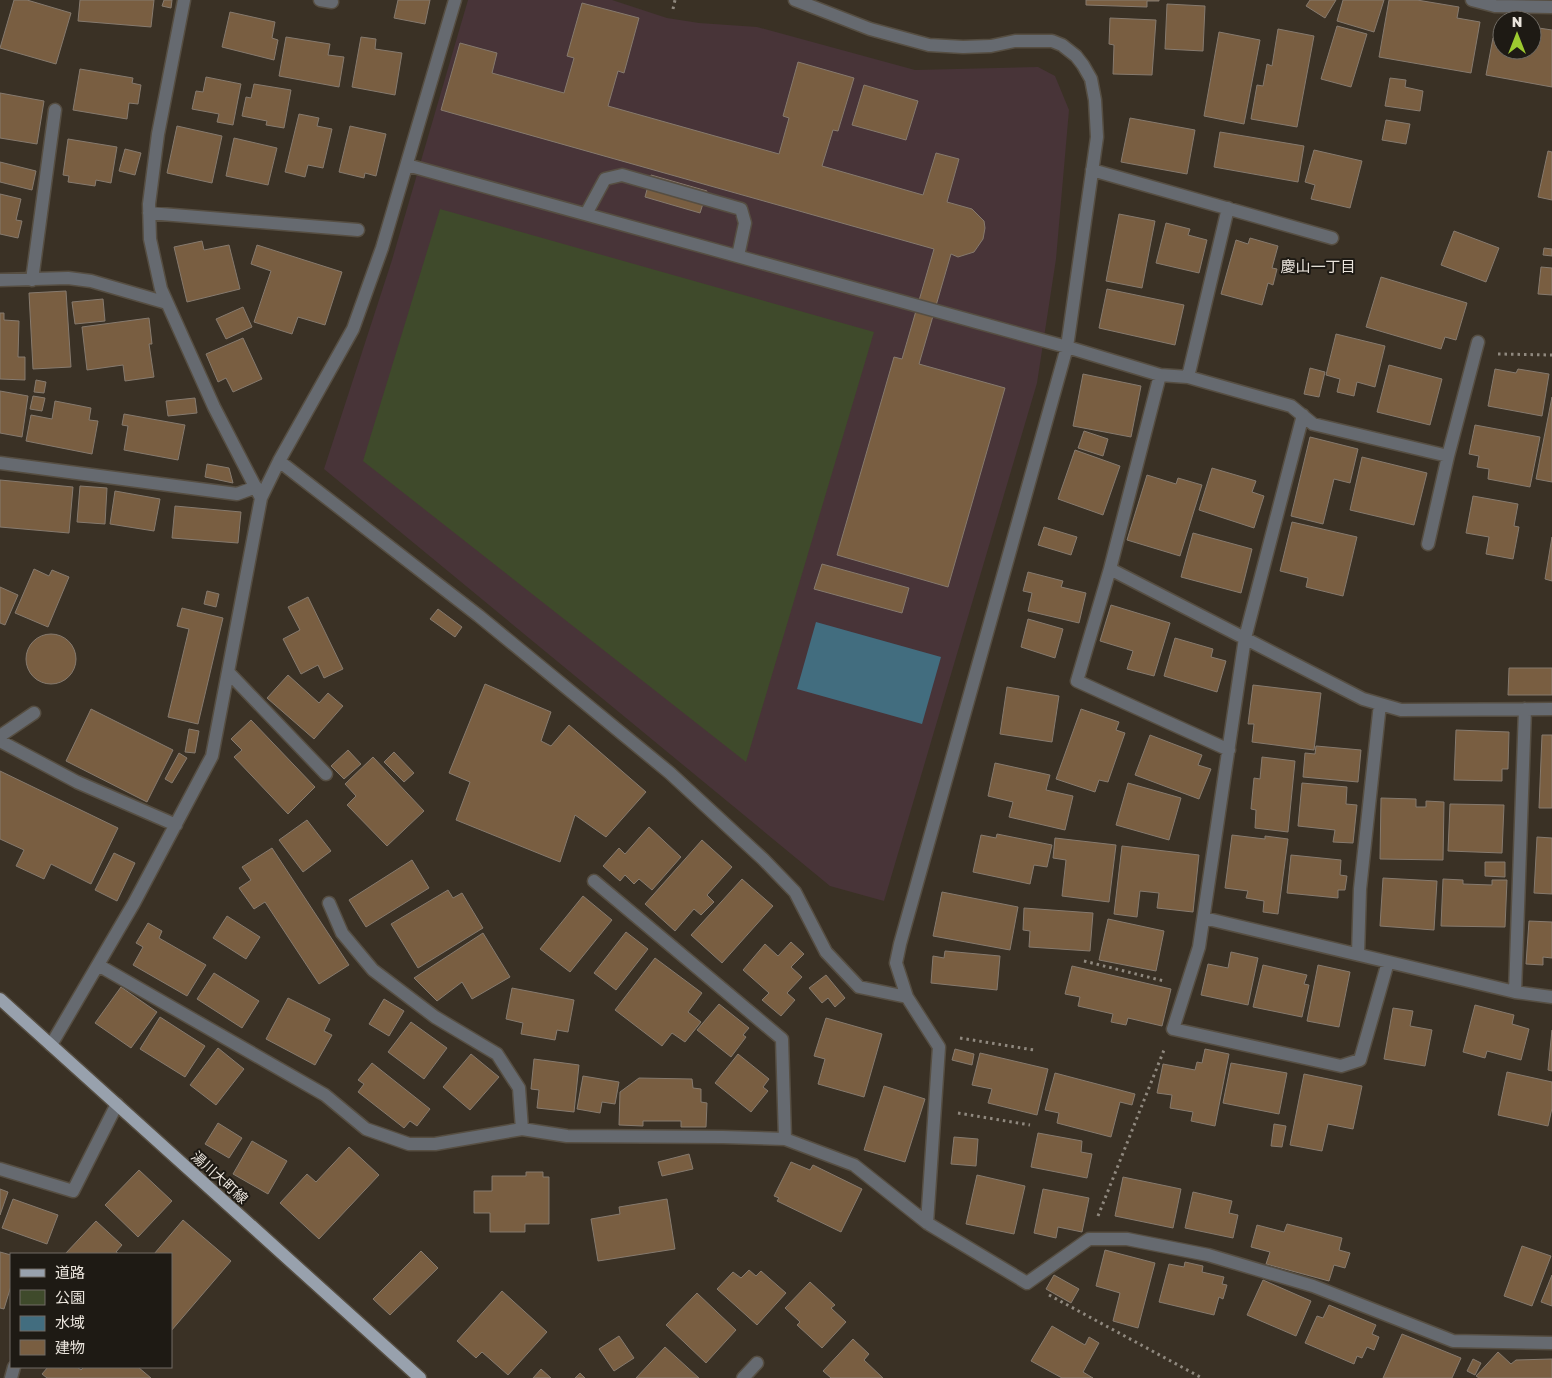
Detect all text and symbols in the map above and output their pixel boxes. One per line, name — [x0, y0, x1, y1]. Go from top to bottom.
north arrow — [1492, 10, 1542, 60]
text: N — [1512, 13, 1522, 30]
district label: 慶山一丁目 — [1280, 257, 1356, 275]
street label: 湯川大町線 — [188, 1147, 252, 1207]
legend — [10, 1253, 172, 1368]
text: 道路 — [55, 1263, 85, 1281]
text: 公園 — [55, 1288, 85, 1306]
text: 水域 — [55, 1313, 85, 1331]
text: 建物 — [55, 1338, 85, 1356]

